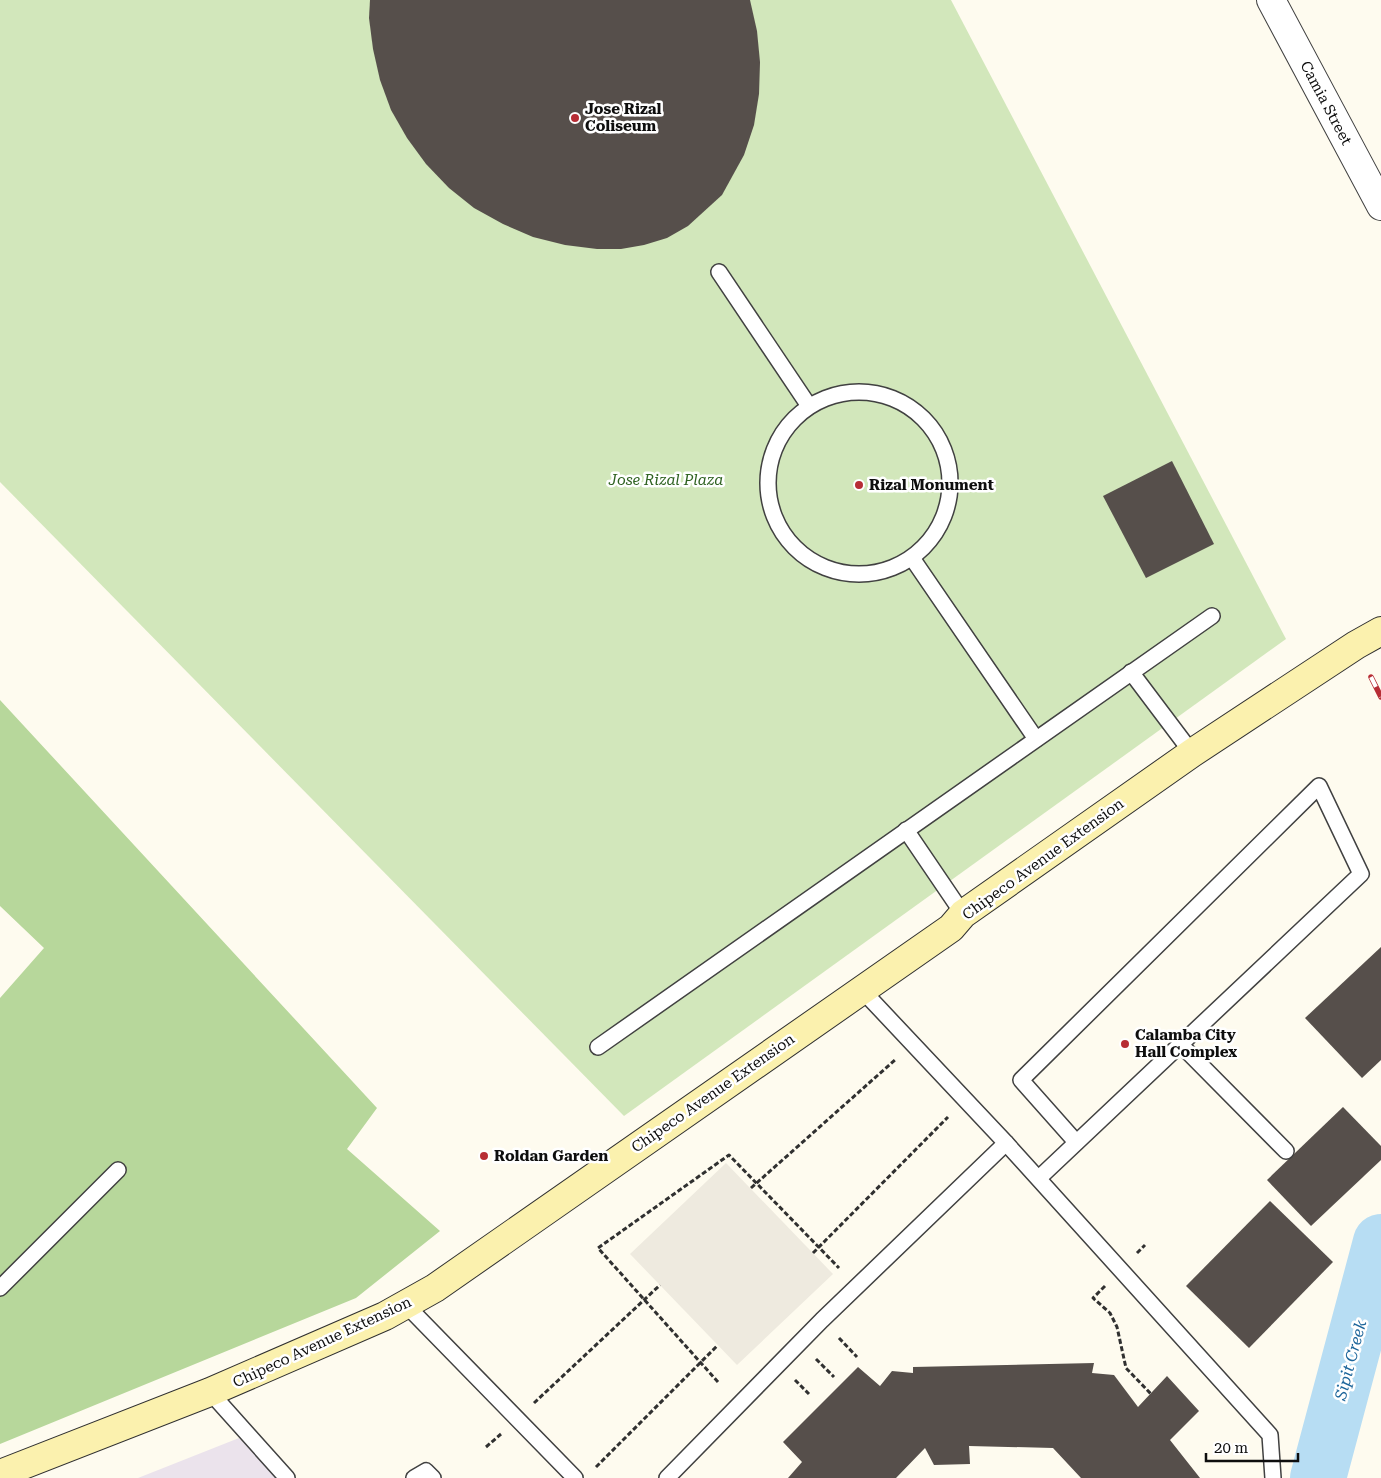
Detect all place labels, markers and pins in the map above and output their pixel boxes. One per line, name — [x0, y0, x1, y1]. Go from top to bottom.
place label: Jose Rizal Coliseum — [585, 100, 661, 135]
marker: Jose Rizal Coliseum — [569, 112, 581, 124]
place label: Rizal Monument — [869, 476, 994, 494]
marker: Rizal Monument — [853, 479, 865, 491]
place label: Calamba City Hall Complex — [1135, 1026, 1237, 1061]
marker: Calamba City Hall Complex — [1119, 1038, 1131, 1050]
place label: Roldan Garden — [494, 1147, 608, 1165]
marker: Roldan Garden — [478, 1150, 490, 1162]

